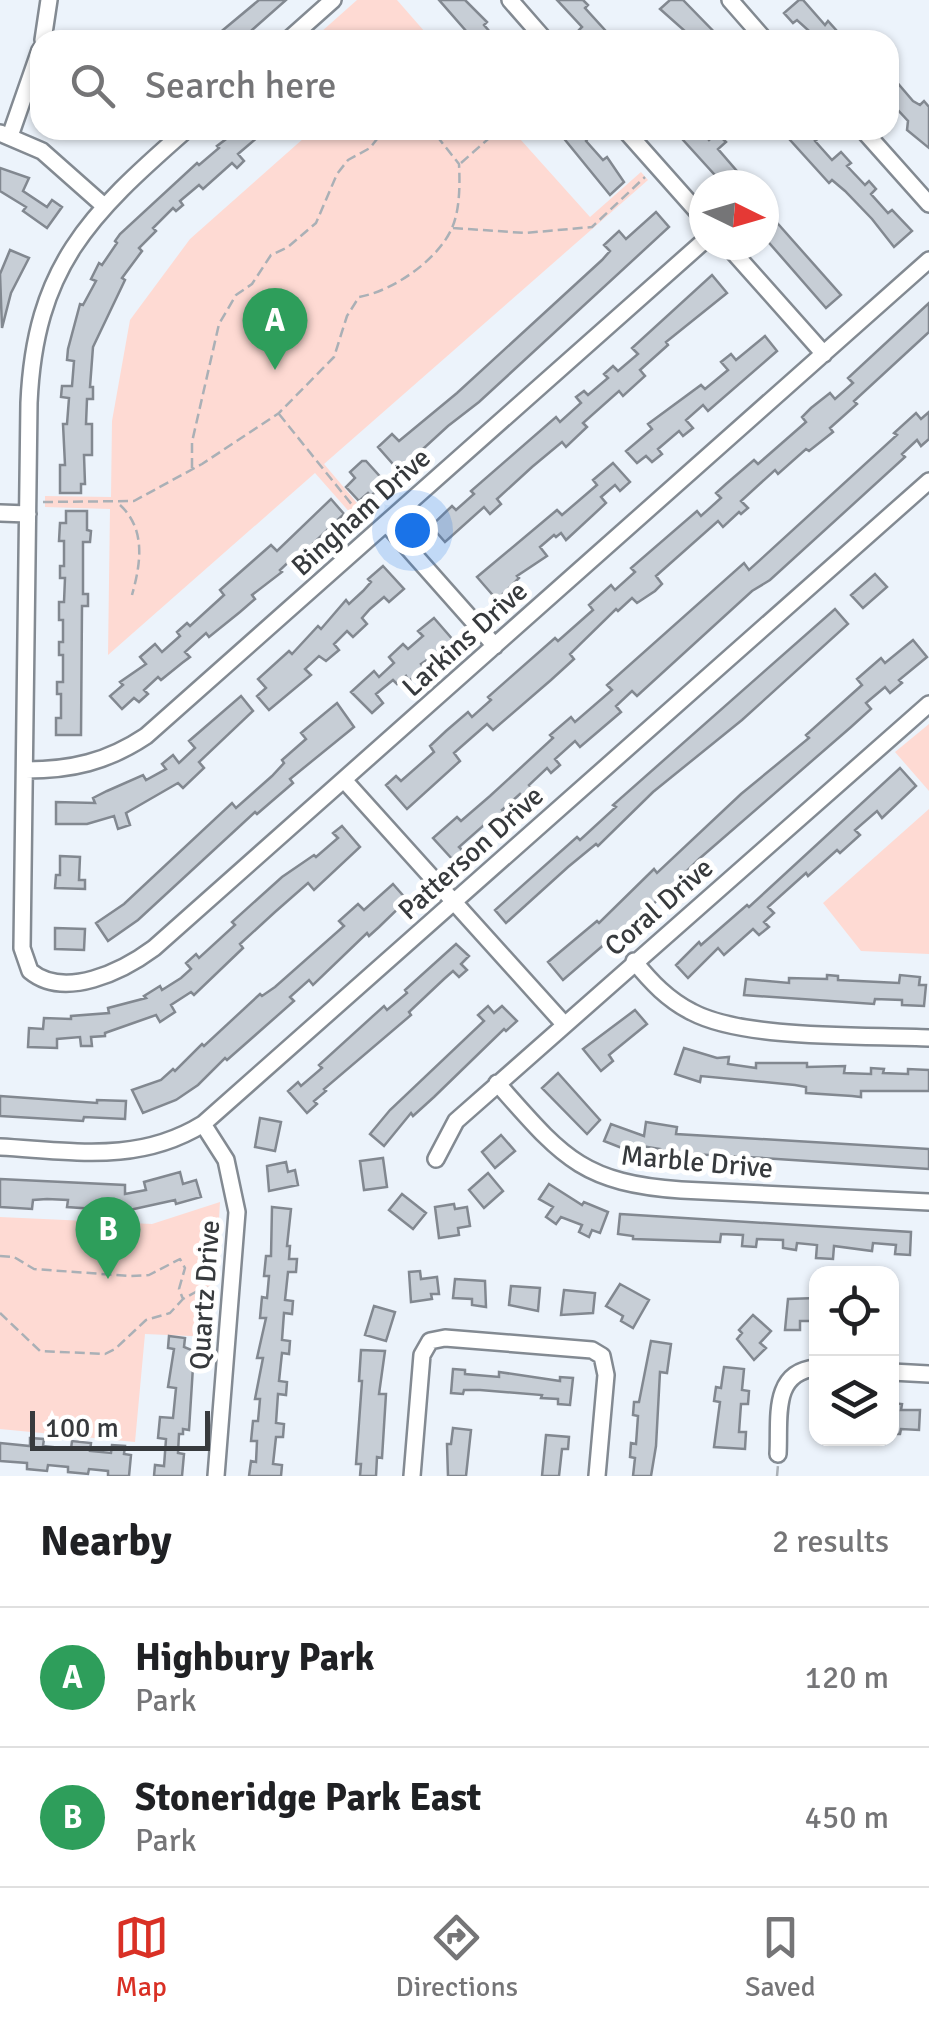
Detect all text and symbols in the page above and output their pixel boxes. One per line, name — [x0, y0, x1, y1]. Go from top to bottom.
search box — [30, 30, 899, 140]
icon: search — [65, 58, 120, 113]
text: Search here — [145, 62, 337, 109]
north arrow — [689, 170, 779, 260]
pin: A — [242, 288, 308, 370]
street label: Bingham Drive — [285, 441, 437, 583]
your location — [387, 505, 438, 556]
street label: Larkins Drive — [395, 574, 535, 704]
street label: Patterson Drive — [391, 779, 551, 927]
street label: Coral Drive — [598, 851, 720, 963]
street label: Marble Drive — [619, 1138, 775, 1186]
pin: B — [76, 1196, 140, 1279]
street label: Quartz Drive — [183, 1219, 227, 1371]
map controls — [809, 1266, 899, 1446]
button: locate — [809, 1266, 899, 1356]
button: layers — [809, 1356, 899, 1446]
scale bar — [30, 1406, 210, 1450]
text: 100 m — [45, 1411, 119, 1445]
text: Nearby — [40, 1516, 172, 1567]
text: 2 results — [772, 1522, 889, 1561]
text: Highbury Park — [135, 1634, 374, 1681]
text: A — [62, 1658, 83, 1697]
text: 120 m — [805, 1658, 889, 1697]
text: Park — [135, 1681, 197, 1720]
text: Stoneridge Park East — [135, 1774, 481, 1821]
text: B — [63, 1798, 82, 1837]
text: 450 m — [805, 1798, 889, 1837]
text: Park — [135, 1821, 197, 1860]
tab: Map — [114, 1910, 169, 2004]
tab: Directions — [396, 1910, 518, 2004]
tab: Saved — [745, 1910, 815, 2004]

